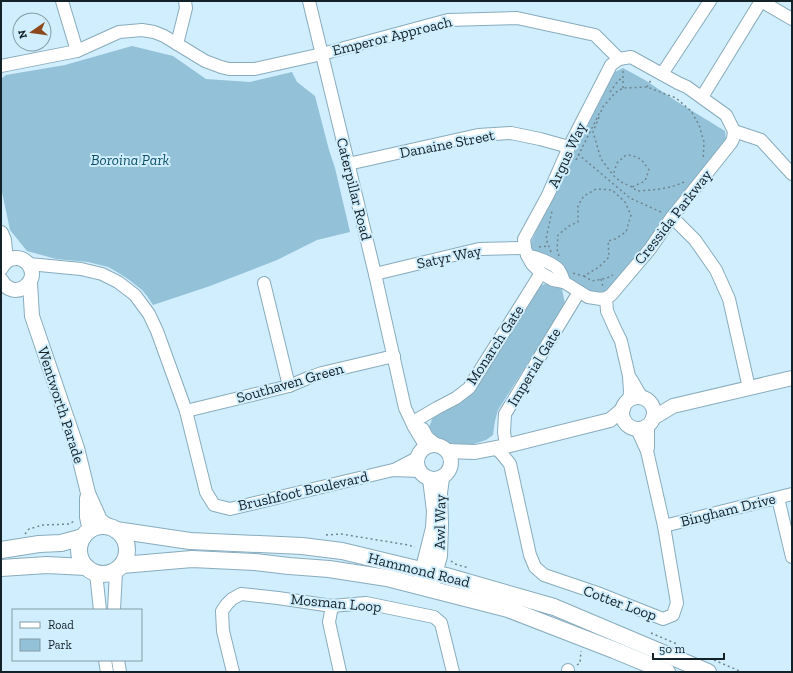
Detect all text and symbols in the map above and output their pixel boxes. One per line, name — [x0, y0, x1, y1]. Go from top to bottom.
north arrow — [12, 12, 52, 52]
street label: Emperor Approach — [330, 12, 454, 60]
text: N — [15, 28, 30, 40]
street label: Argus Way — [544, 119, 590, 191]
street label: Danaine Street — [398, 126, 496, 162]
street label: Caterpillar Road — [333, 136, 376, 243]
park label: Boroina Park — [91, 151, 170, 169]
street label: Cressida Parkway — [630, 166, 716, 268]
street label: Satyr Way — [415, 241, 483, 273]
street label: Monarch Gate — [463, 302, 527, 388]
street label: Imperial Gate — [504, 324, 564, 410]
street label: Wentworth Parade — [34, 344, 88, 466]
street label: Southaven Green — [234, 359, 346, 407]
street label: Brushfoot Boulevard — [236, 467, 371, 515]
street label: Bingham Drive — [679, 489, 777, 531]
street label: Awl Way — [431, 494, 449, 550]
street label: Hammond Road — [366, 549, 473, 592]
street label: Cotter Loop — [581, 581, 659, 625]
street label: Mosman Loop — [290, 590, 382, 616]
legend — [12, 609, 142, 661]
text: Road — [48, 618, 74, 632]
scale bar — [653, 635, 724, 661]
text: Park — [48, 638, 73, 652]
text: 50 m — [659, 642, 686, 656]

